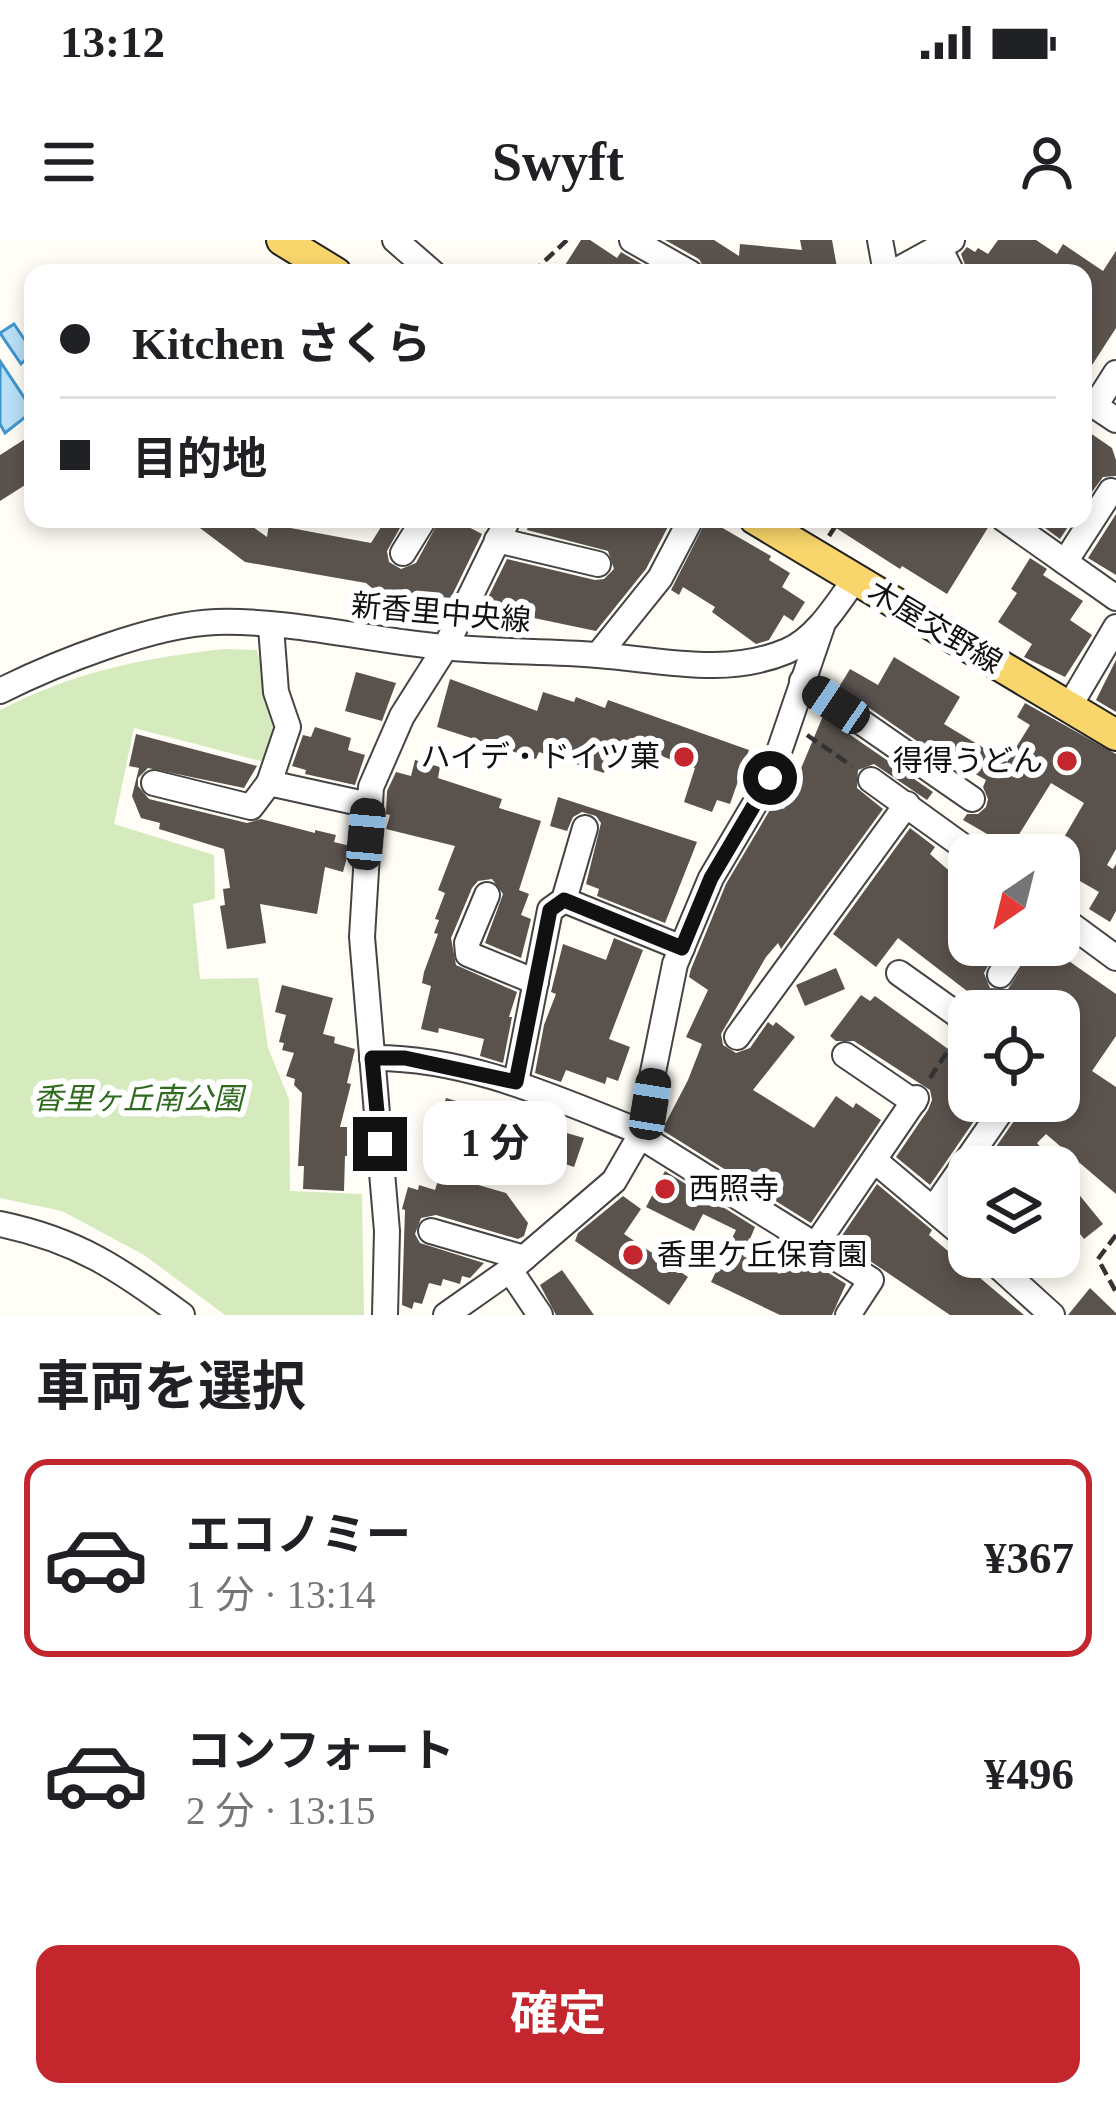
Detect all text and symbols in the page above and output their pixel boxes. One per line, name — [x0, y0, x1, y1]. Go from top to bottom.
text: 13:12 — [60, 17, 165, 67]
icon: menu — [36, 129, 102, 195]
icon: person — [1014, 129, 1080, 195]
text: Swyft — [492, 132, 624, 192]
text: Kitchen さくら — [132, 319, 431, 369]
text: 目的地 — [132, 434, 267, 484]
street label: 木屋交野線 — [862, 574, 1008, 679]
street label: 新香里中央線 — [350, 588, 532, 637]
car — [796, 670, 876, 740]
place label: ハイデ・ドイツ菓 — [421, 740, 660, 773]
marker: ハイデ・ドイツ菓 — [671, 744, 697, 770]
place label: 得得うどん — [893, 744, 1043, 777]
marker: 得得うどん — [1054, 748, 1080, 774]
route start — [743, 751, 797, 805]
car — [345, 797, 387, 871]
north arrow — [948, 834, 1080, 966]
map controls — [948, 834, 1080, 1278]
button: locate — [948, 990, 1080, 1122]
car — [627, 1066, 673, 1142]
park label: 香里ヶ丘南公園 — [33, 1082, 247, 1115]
callout: 1 分 — [422, 1102, 566, 1186]
route end — [353, 1117, 407, 1171]
text: 1 分 — [461, 1121, 529, 1164]
button: layers — [948, 1146, 1080, 1278]
place label: 西照寺 — [689, 1172, 779, 1205]
marker: 西照寺 — [652, 1176, 678, 1202]
place label: 香里ケ丘保育園 — [657, 1238, 867, 1271]
marker: 香里ケ丘保育園 — [620, 1242, 646, 1268]
text: 車両を選択 — [36, 1357, 306, 1417]
icon: car — [42, 1504, 150, 1612]
text: エコノミー — [186, 1510, 411, 1560]
text: ¥367 — [984, 1533, 1074, 1583]
text: 1 分 · 13:14 — [186, 1573, 376, 1616]
icon: car — [42, 1720, 150, 1828]
text: コンフォート — [186, 1726, 455, 1776]
text: ¥496 — [984, 1749, 1074, 1799]
text: 2 分 · 13:15 — [186, 1789, 376, 1832]
button: 確定 — [36, 1945, 1080, 2083]

